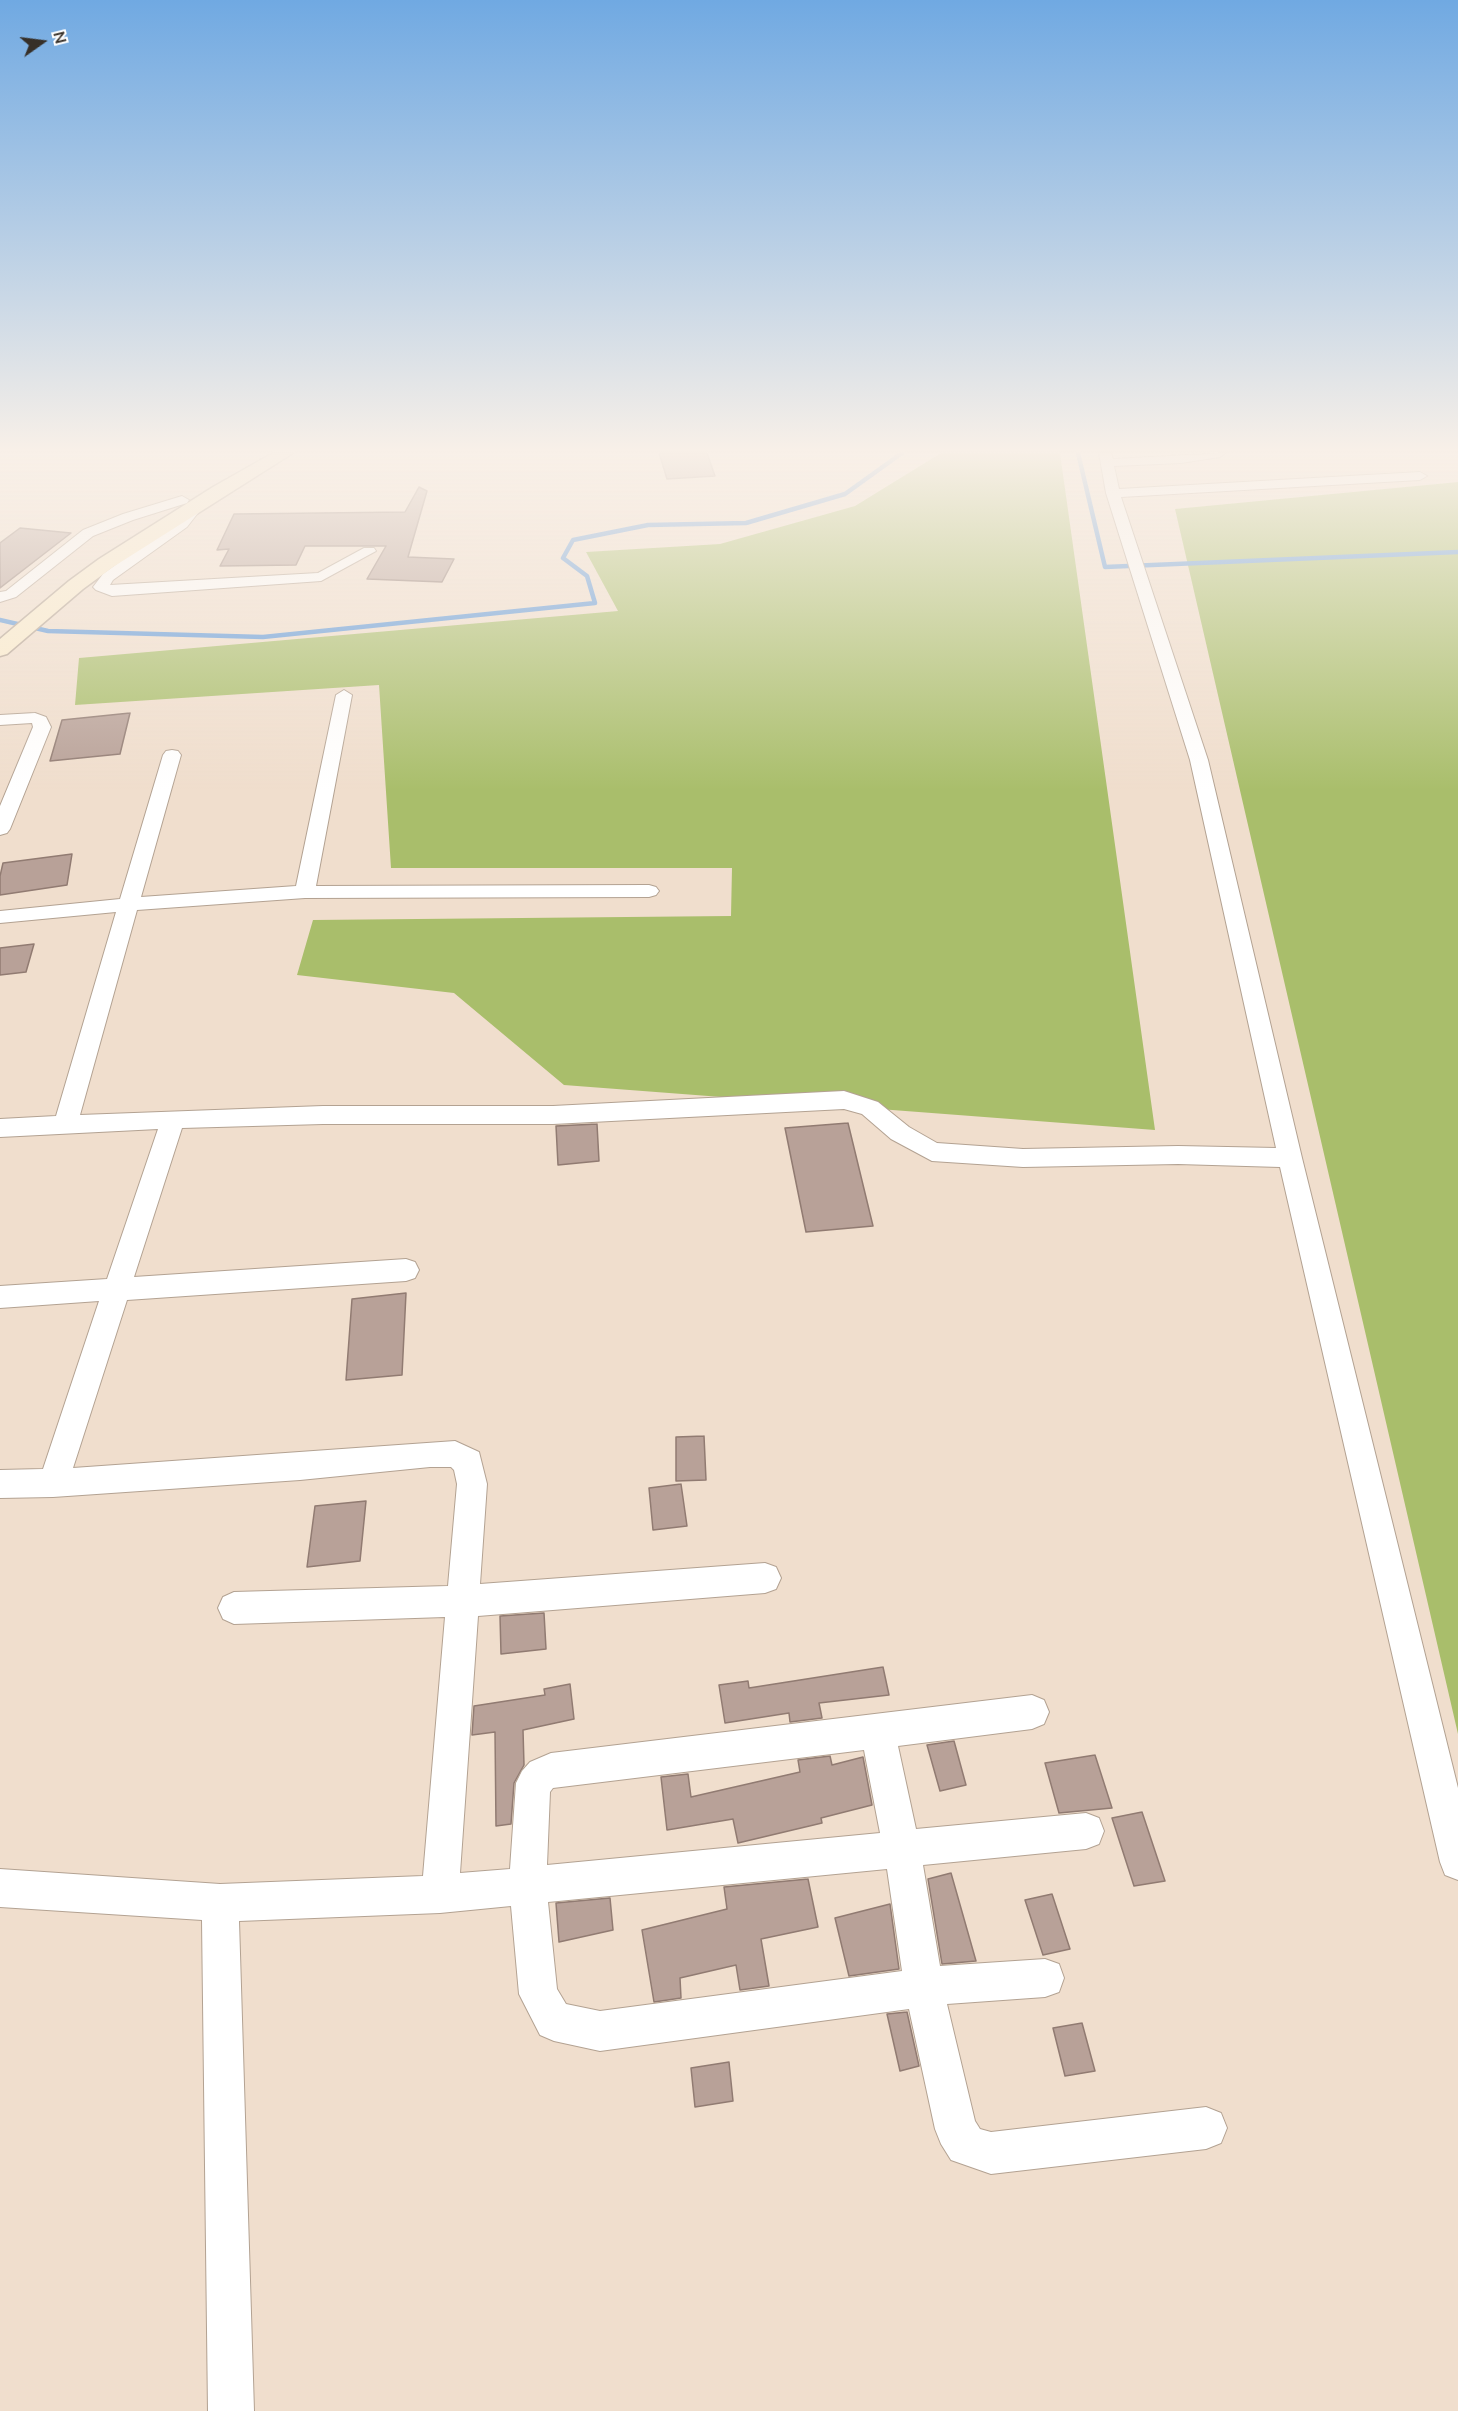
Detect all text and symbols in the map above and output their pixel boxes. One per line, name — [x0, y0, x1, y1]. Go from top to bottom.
north arrow — [12, 12, 72, 72]
text: N — [47, 29, 72, 46]

